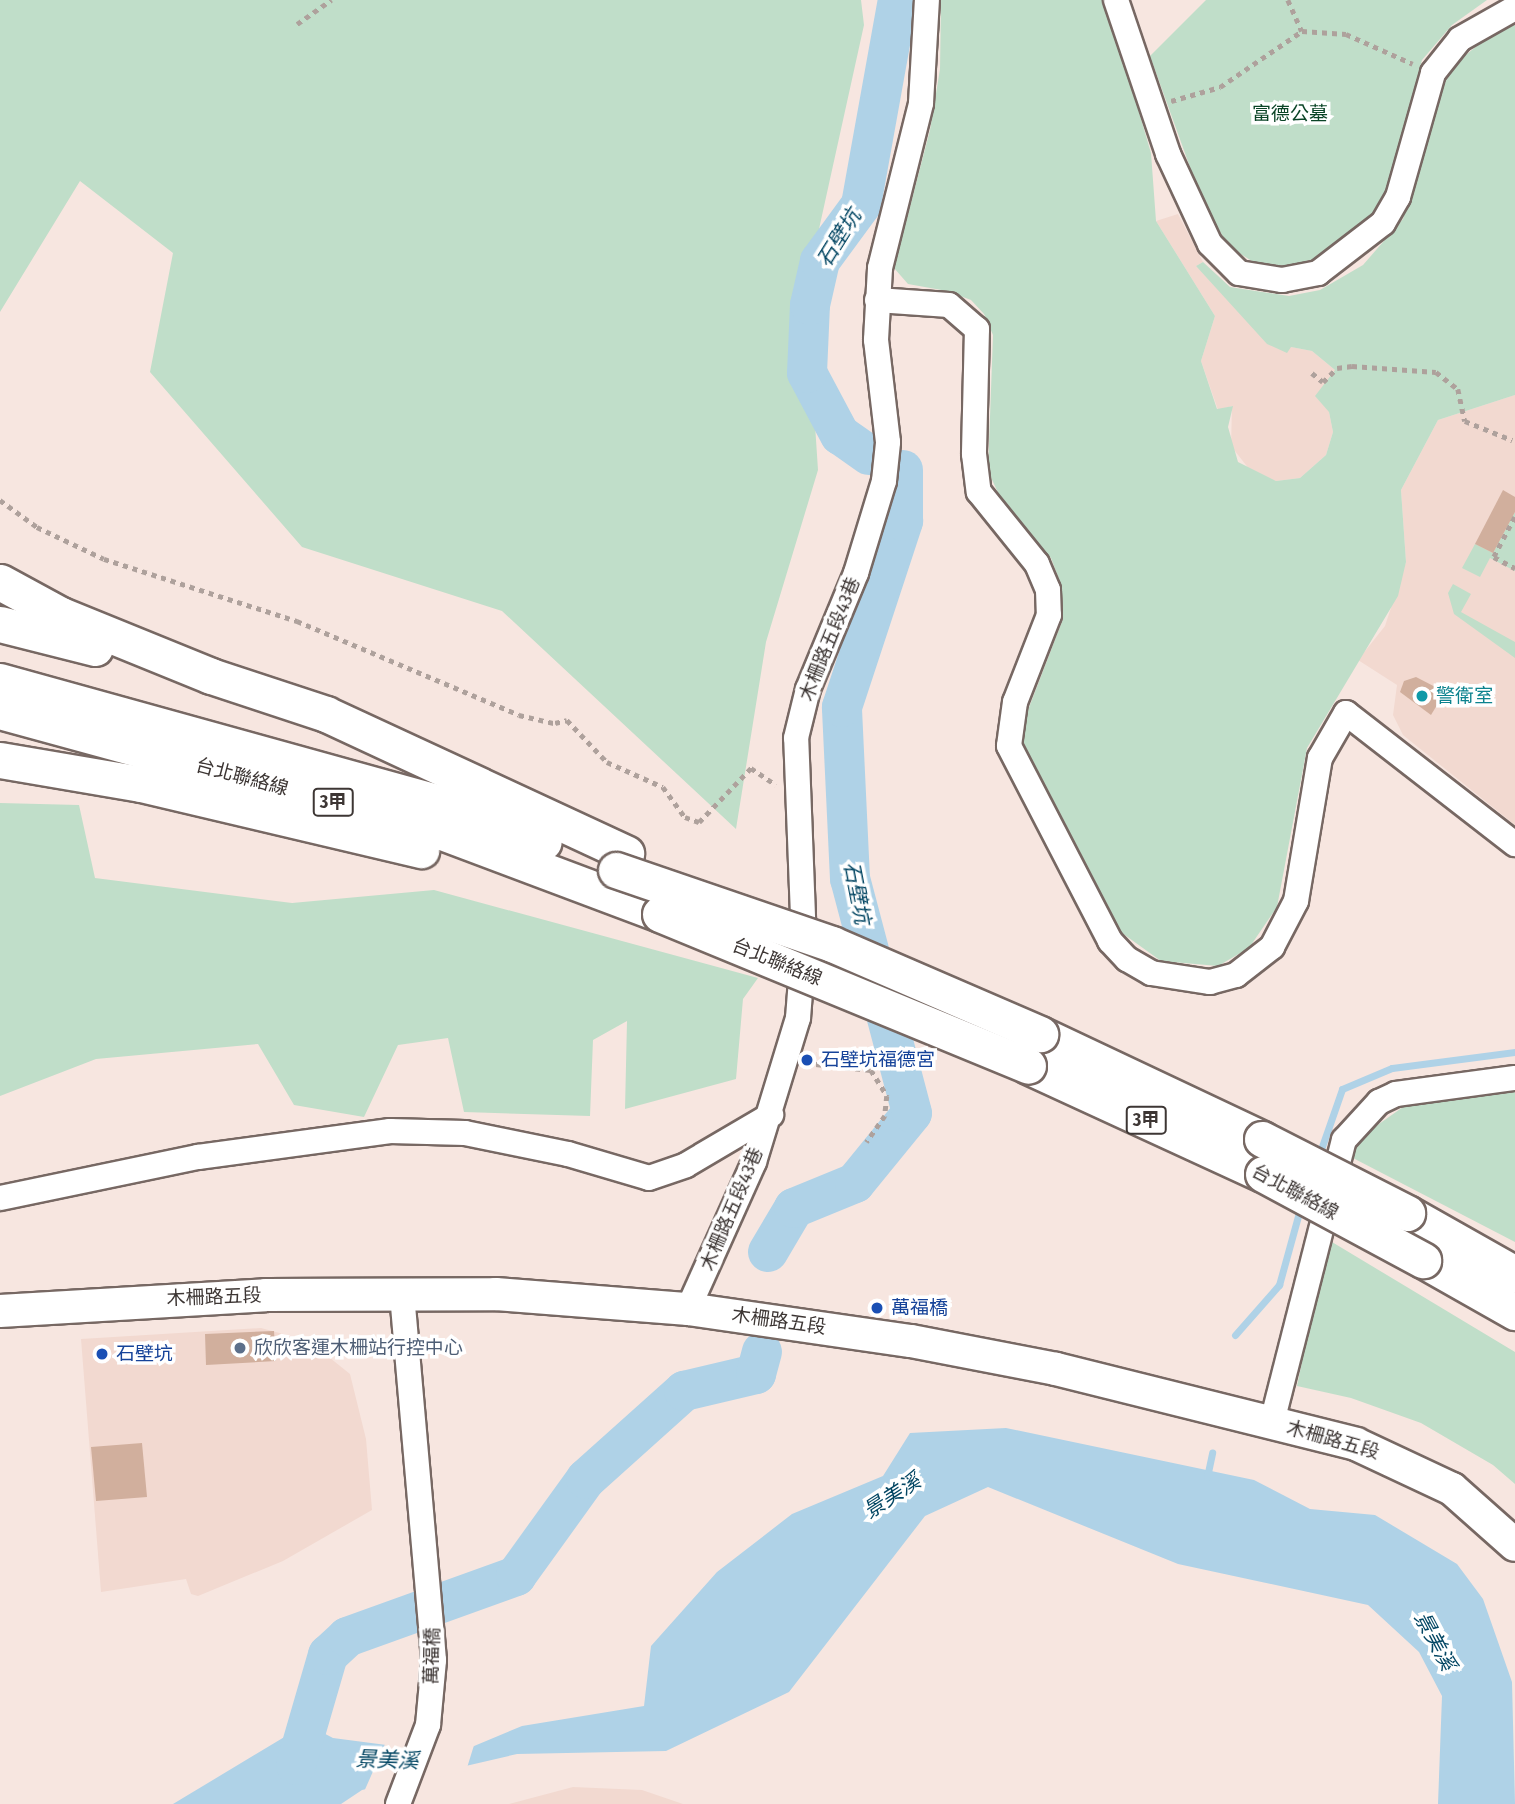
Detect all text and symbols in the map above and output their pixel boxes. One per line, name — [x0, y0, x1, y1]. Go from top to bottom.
park label: 富德公墓 — [1252, 103, 1328, 125]
water label: 石壁坑 — [812, 205, 866, 271]
street label: 木柵路五段43巷 — [795, 574, 865, 704]
place label: 警衛室 — [1436, 685, 1493, 707]
marker: 警衛室 — [1414, 688, 1430, 704]
street label: 台北聯絡線 — [193, 754, 291, 800]
road number: 3甲 — [312, 788, 354, 816]
water label: 石壁坑 — [839, 860, 875, 926]
street label: 台北聯絡線 — [729, 934, 825, 990]
place label: 石壁坑福德宮 — [821, 1049, 935, 1071]
marker: 石壁坑福德宮 — [799, 1052, 815, 1068]
road number: 3甲 — [1125, 1106, 1167, 1134]
street label: 木柵路五段43巷 — [696, 1144, 768, 1274]
street label: 台北聯絡線 — [1248, 1160, 1342, 1224]
street label: 木柵路五段 — [166, 1284, 262, 1310]
place label: 萬福橋 — [891, 1297, 948, 1319]
marker: 萬福橋 — [869, 1300, 885, 1316]
street label: 木柵路五段 — [730, 1303, 828, 1339]
place label: 欣欣客運木柵站行控中心 — [254, 1337, 463, 1359]
marker: 欣欣客運木柵站行控中心 — [232, 1340, 248, 1356]
place label: 石壁坑 — [116, 1343, 173, 1365]
marker: 石壁坑 — [94, 1346, 110, 1362]
street label: 木柵路五段 — [1284, 1416, 1382, 1464]
water label: 景美溪 — [859, 1468, 925, 1524]
water label: 景美溪 — [1409, 1607, 1461, 1675]
street label: 萬福橋 — [420, 1627, 444, 1685]
water label: 景美溪 — [355, 1746, 419, 1774]

